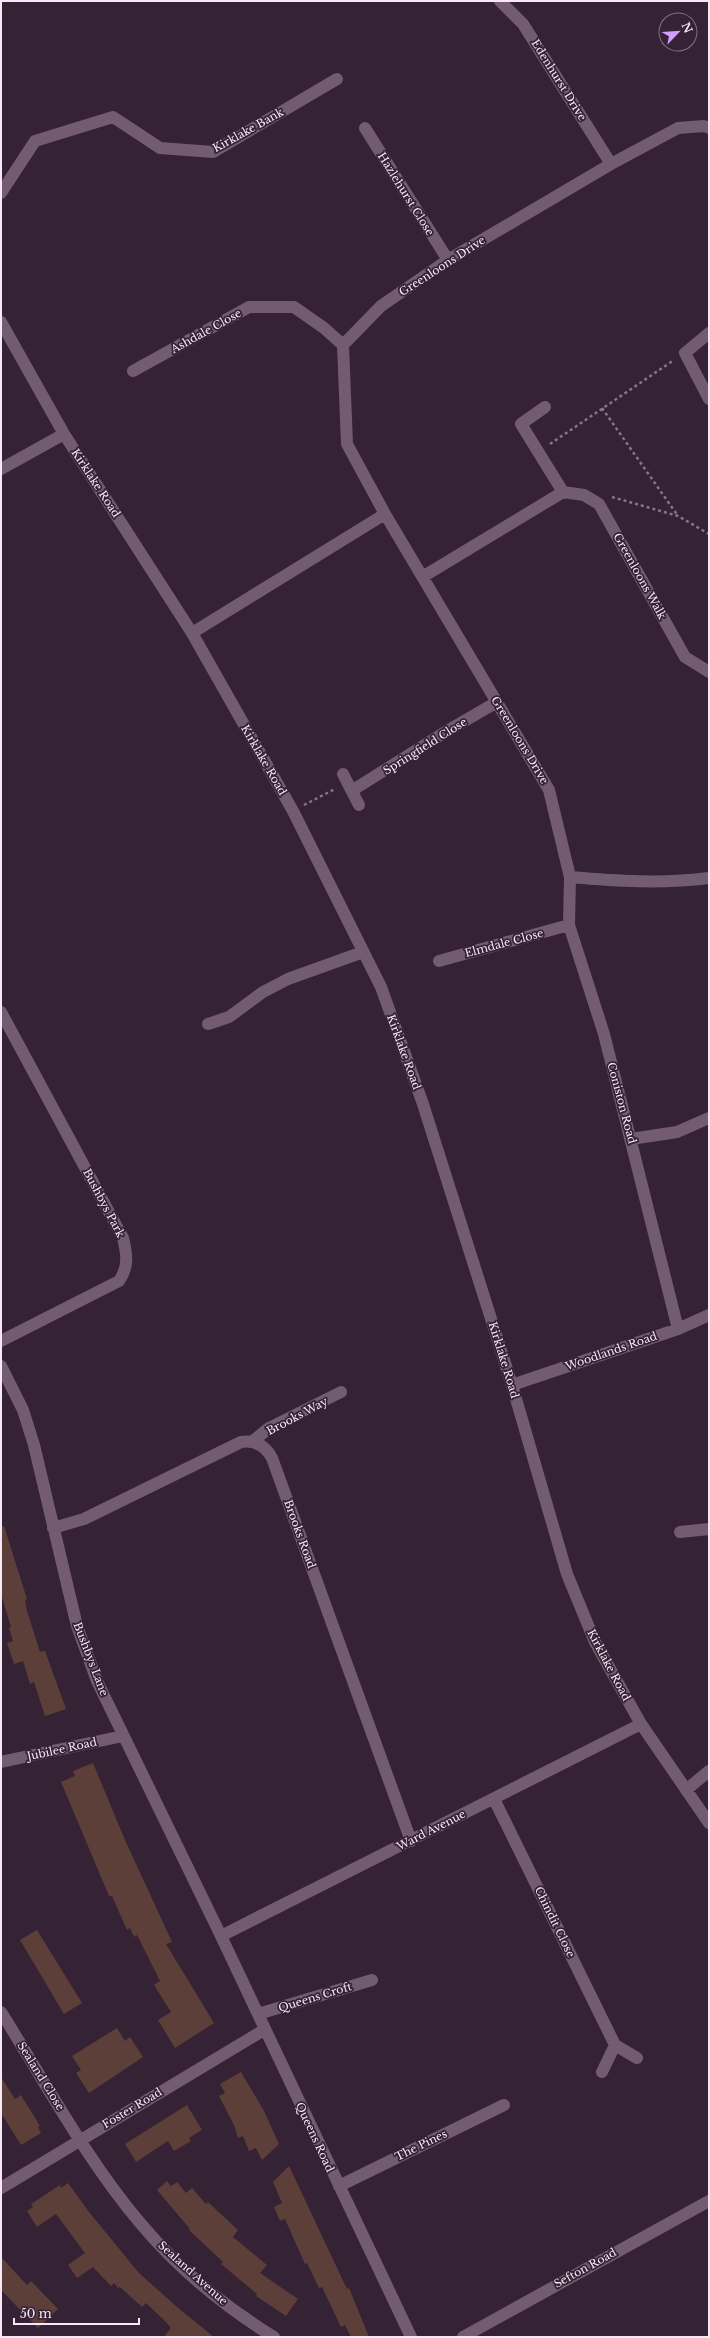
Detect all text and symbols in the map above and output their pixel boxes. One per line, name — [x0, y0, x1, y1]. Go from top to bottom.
north arrow — [658, 12, 698, 52]
text: N — [679, 20, 696, 36]
street label: Edenhurst Drive — [528, 37, 590, 123]
street label: Kirklake Bank — [210, 105, 286, 155]
street label: Hazlehurst Close — [375, 150, 437, 238]
street label: Greenloons Drive — [396, 233, 488, 299]
street label: Ashdale Close — [167, 306, 244, 357]
street label: Kirklake Road — [69, 446, 124, 520]
street label: Greenloons Walk — [610, 530, 670, 622]
street label: Greenloons Drive — [488, 694, 552, 786]
street label: Springfield Close — [381, 715, 469, 777]
street label: Kirklake Road — [238, 722, 290, 798]
street label: Elmdale Close — [463, 926, 545, 960]
street label: Kirklake Road — [384, 1012, 424, 1092]
street label: Coniston Road — [604, 1061, 640, 1146]
street label: Bushbys Park — [80, 1166, 128, 1240]
street label: Kirklake Road — [486, 1320, 522, 1400]
street label: Woodlands Road — [562, 1329, 659, 1374]
street label: Brooks Way — [264, 1394, 330, 1438]
street label: Brooks Road — [281, 1498, 319, 1571]
street label: Bushbys Lane — [70, 1620, 112, 1698]
street label: Kirklake Road — [584, 1627, 634, 1704]
street label: Jubilee Road — [24, 1735, 99, 1764]
street label: Ward Avenue — [393, 1807, 468, 1854]
street label: Chindit Close — [532, 1884, 578, 1960]
street label: Queens Croft — [277, 1979, 354, 2015]
street label: Sealand Close — [14, 2039, 68, 2113]
street label: Foster Road — [100, 2084, 165, 2131]
street label: Queens Road — [293, 2100, 338, 2175]
street label: The Pines — [393, 2126, 449, 2164]
street label: Sealand Avenue — [155, 2238, 231, 2308]
street label: Sefton Road — [551, 2245, 619, 2291]
scale bar — [14, 2300, 139, 2326]
text: 50 m — [20, 2306, 52, 2321]

